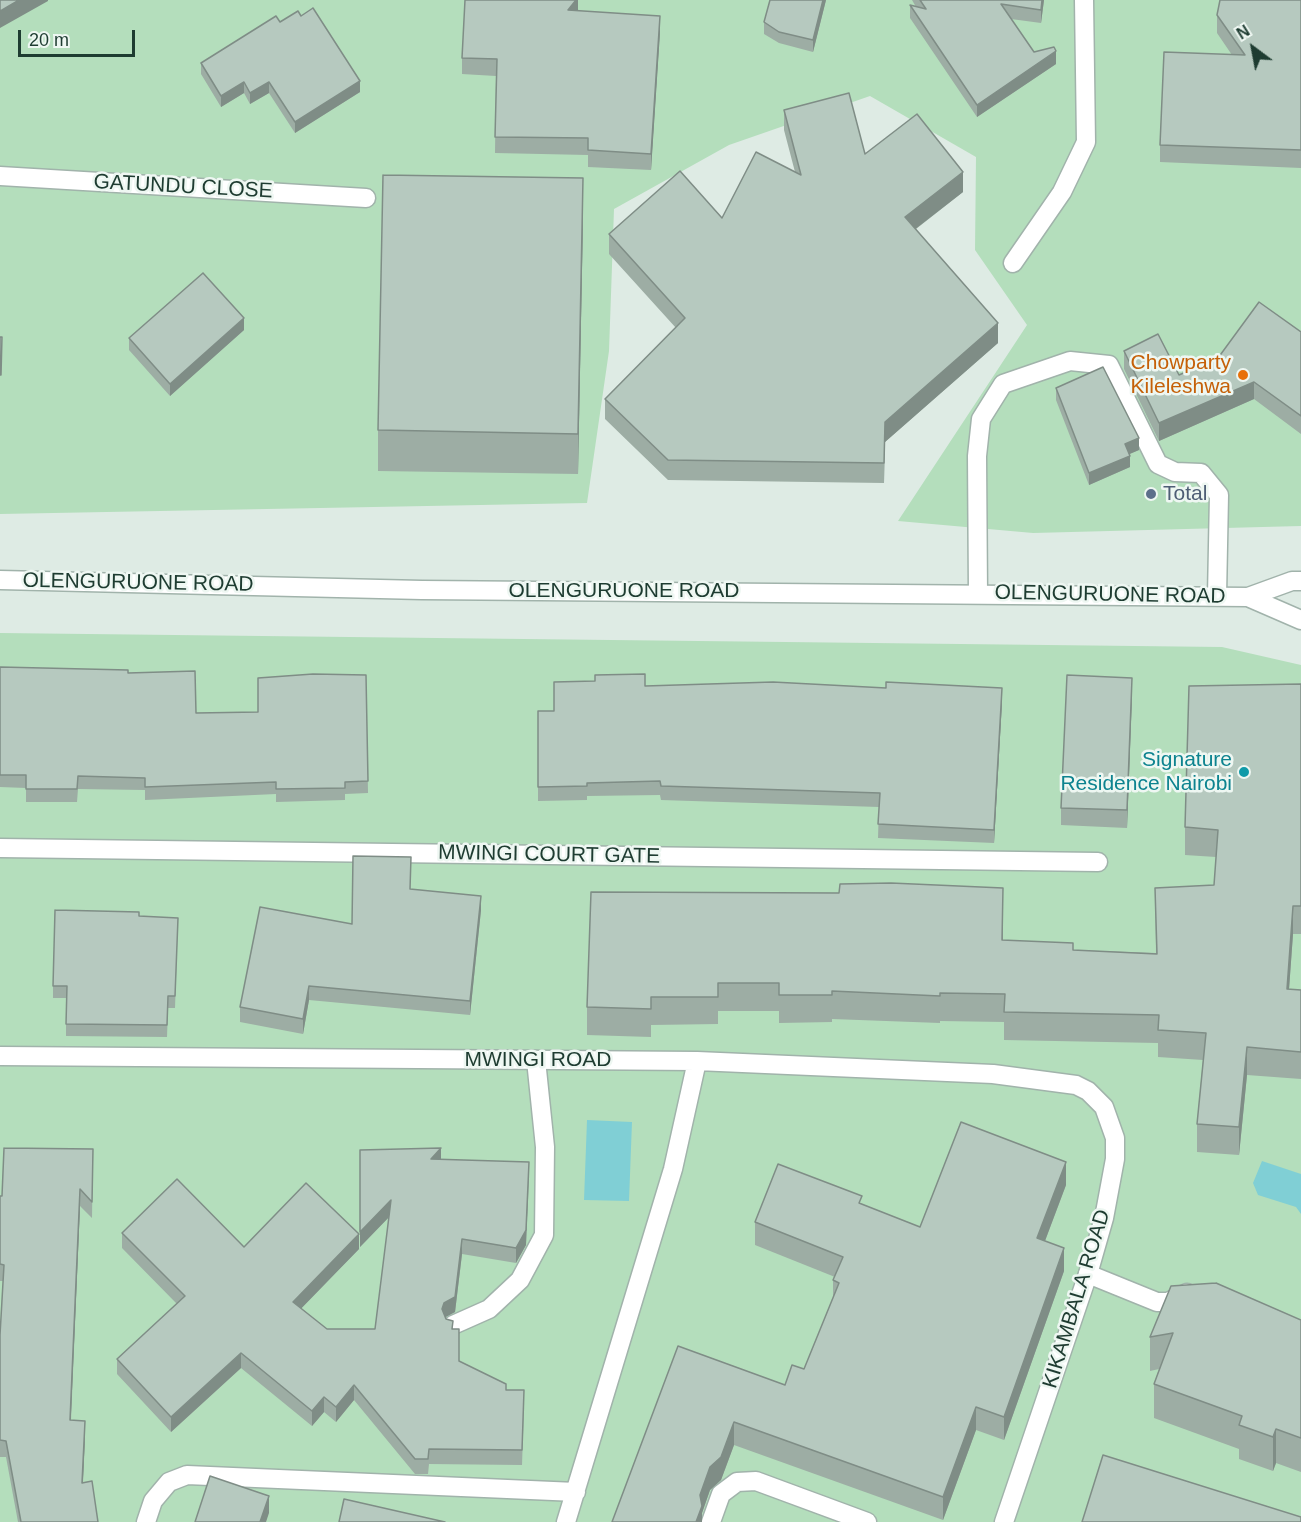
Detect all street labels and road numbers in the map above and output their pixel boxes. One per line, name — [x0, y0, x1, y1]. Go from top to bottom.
street label: GATUNDU CLOSE — [93, 170, 273, 204]
street label: OLENGURUONE ROAD — [22, 568, 254, 598]
street label: OLENGURUONE ROAD — [508, 578, 740, 604]
street label: OLENGURUONE ROAD — [994, 580, 1226, 610]
street label: MWINGI COURT GATE — [438, 840, 660, 870]
street label: MWINGI ROAD — [465, 1047, 611, 1073]
street label: KIKAMBALA ROAD — [1038, 1207, 1116, 1391]

